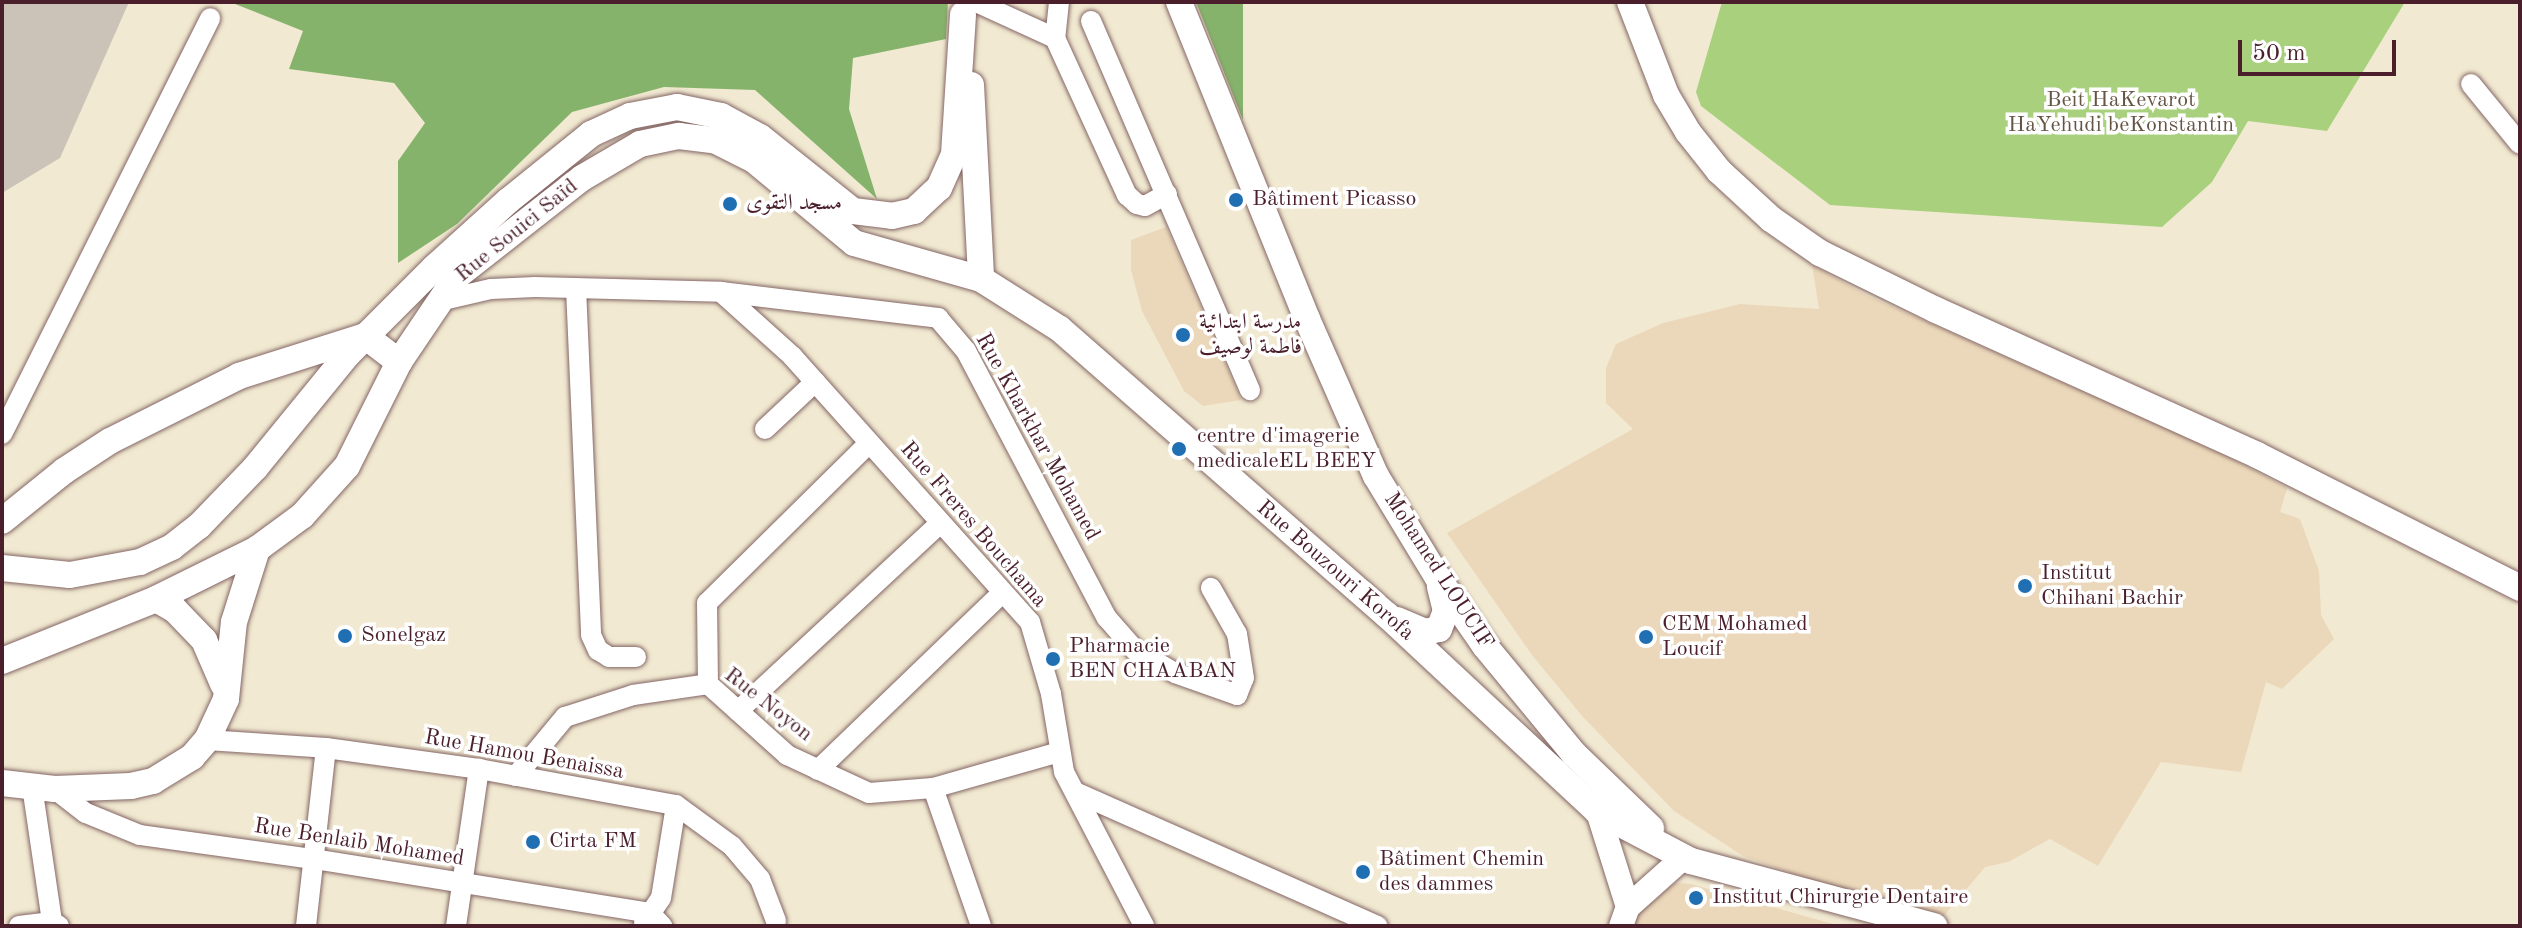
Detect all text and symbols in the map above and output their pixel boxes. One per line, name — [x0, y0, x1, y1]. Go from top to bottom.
scale bar — [2242, 24, 2400, 74]
text: 50 m — [2252, 42, 2306, 66]
park label: Beit HaKevarot HaYehudi beKonstantin — [2008, 87, 2234, 138]
street label: Rue Souici Saïd — [450, 174, 584, 288]
place label: Bâtiment Picasso — [1252, 187, 1416, 213]
place label: مسجد التقوى — [746, 191, 842, 217]
marker: Bâtiment Picasso — [1227, 191, 1245, 209]
marker: مسجد التقوى — [721, 195, 739, 213]
place label: مدرسة ابتدائية فاطمة لوصيف — [1199, 309, 1302, 360]
marker: مدرسة ابتدائية فاطمة لوصيف — [1174, 326, 1192, 344]
street label: Rue Kharkhar Mohamed — [969, 329, 1105, 545]
place label: centre d'imagerie medicaleEL BEEY — [1197, 423, 1376, 474]
street label: Rue Freres Bouchama — [894, 437, 1052, 613]
marker: centre d'imagerie medicaleEL BEEY — [1168, 438, 1190, 460]
street label: Mohamed LOUCIF — [1377, 488, 1499, 654]
street label: Rue Bouzouri Korofa — [1251, 495, 1419, 647]
place label: Institut Chihani Bachir — [2041, 560, 2183, 612]
marker: Institut Chihani Bachir — [2016, 577, 2034, 595]
place label: CEM Mohamed Loucif — [1662, 611, 1808, 662]
place label: Sonelgaz — [361, 623, 446, 649]
marker: Sonelgaz — [336, 627, 354, 645]
marker: CEM Mohamed Loucif — [1637, 628, 1655, 646]
place label: Pharmacie BEN CHAABAN — [1069, 633, 1236, 684]
marker: Pharmacie BEN CHAABAN — [1044, 650, 1062, 668]
street label: Rue Noyon — [718, 662, 818, 748]
street label: Rue Hamou Benaissa — [422, 724, 626, 786]
street label: Rue Benlaib Mohamed — [252, 813, 466, 873]
place label: Cirta FM — [549, 829, 637, 855]
marker: Cirta FM — [524, 833, 542, 851]
place label: Bâtiment Chemin des dammes — [1379, 846, 1544, 898]
marker: Bâtiment Chemin des dammes — [1354, 863, 1372, 881]
place label: Institut Chirurgie Dentaire — [1712, 885, 1968, 911]
marker: Institut Chirurgie Dentaire — [1687, 889, 1705, 907]

